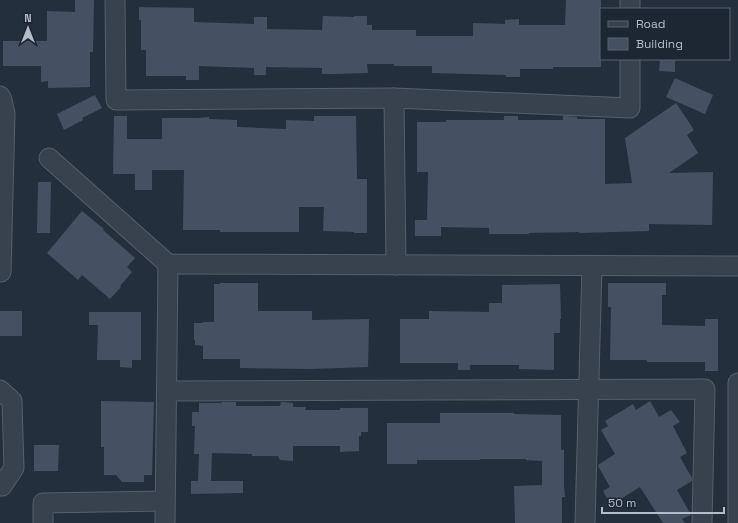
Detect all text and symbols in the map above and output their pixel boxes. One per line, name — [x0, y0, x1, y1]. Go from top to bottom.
north arrow — [8, 8, 48, 48]
legend — [600, 8, 730, 60]
text: N — [24, 11, 32, 25]
text: Road — [636, 16, 665, 32]
text: Building — [636, 36, 683, 52]
scale bar — [602, 489, 724, 515]
text: 50 m — [608, 495, 636, 511]

